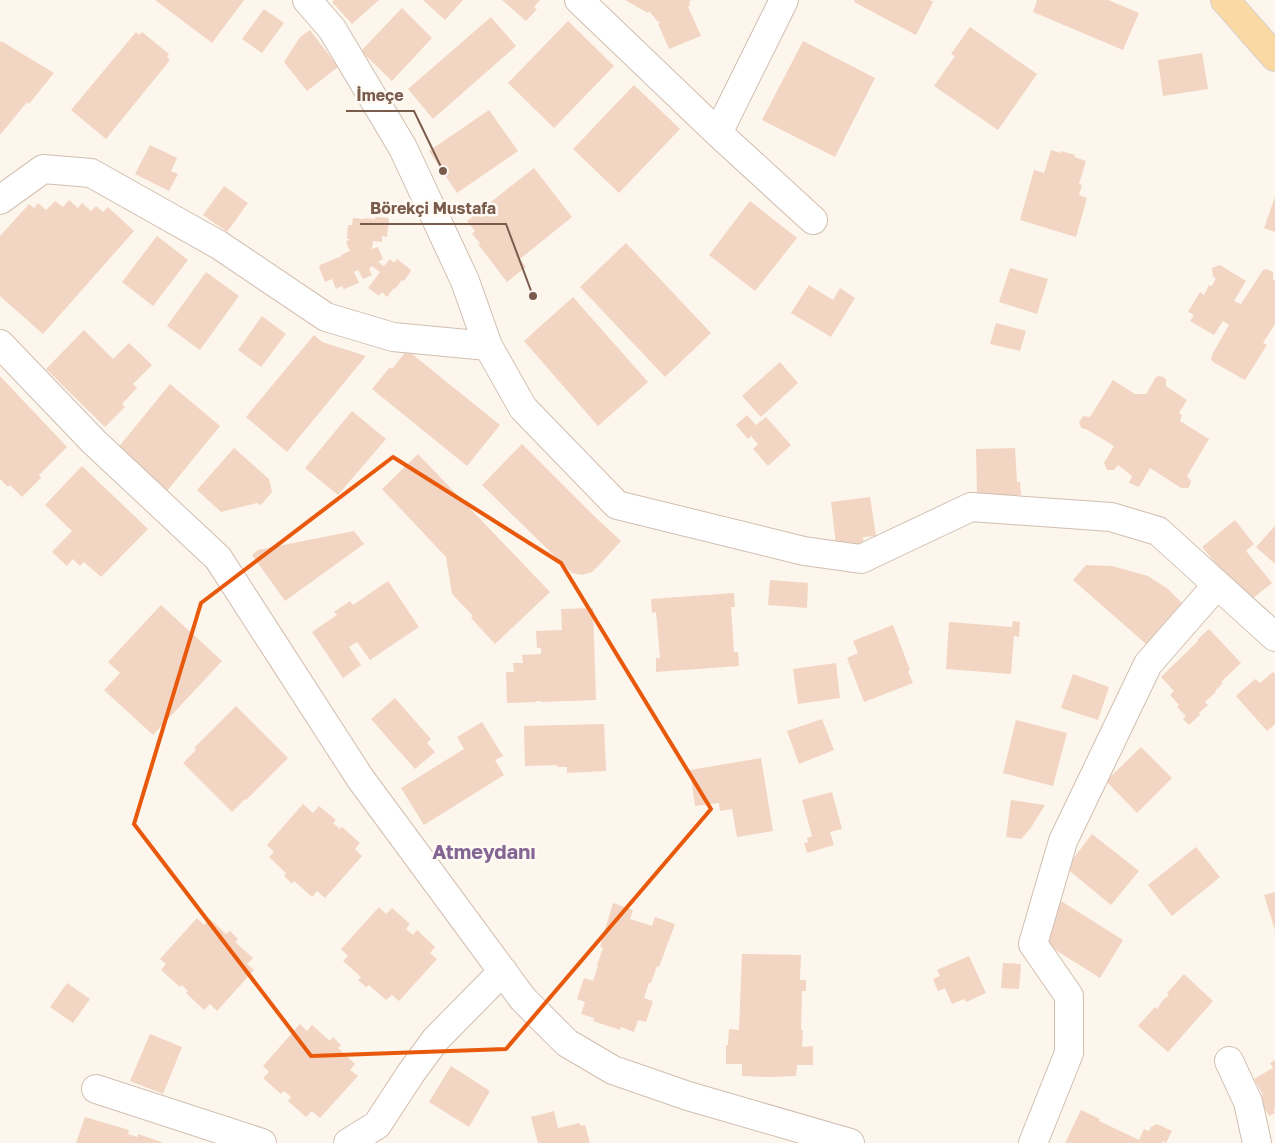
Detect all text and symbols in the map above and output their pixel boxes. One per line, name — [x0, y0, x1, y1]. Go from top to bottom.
callout: İmeçe — [346, 80, 414, 111]
text: İmeçe — [356, 85, 404, 105]
callout: Börekçi Mustafa — [360, 193, 506, 224]
text: Börekçi Mustafa — [370, 198, 496, 218]
district label: Atmeydanı — [432, 839, 536, 863]

